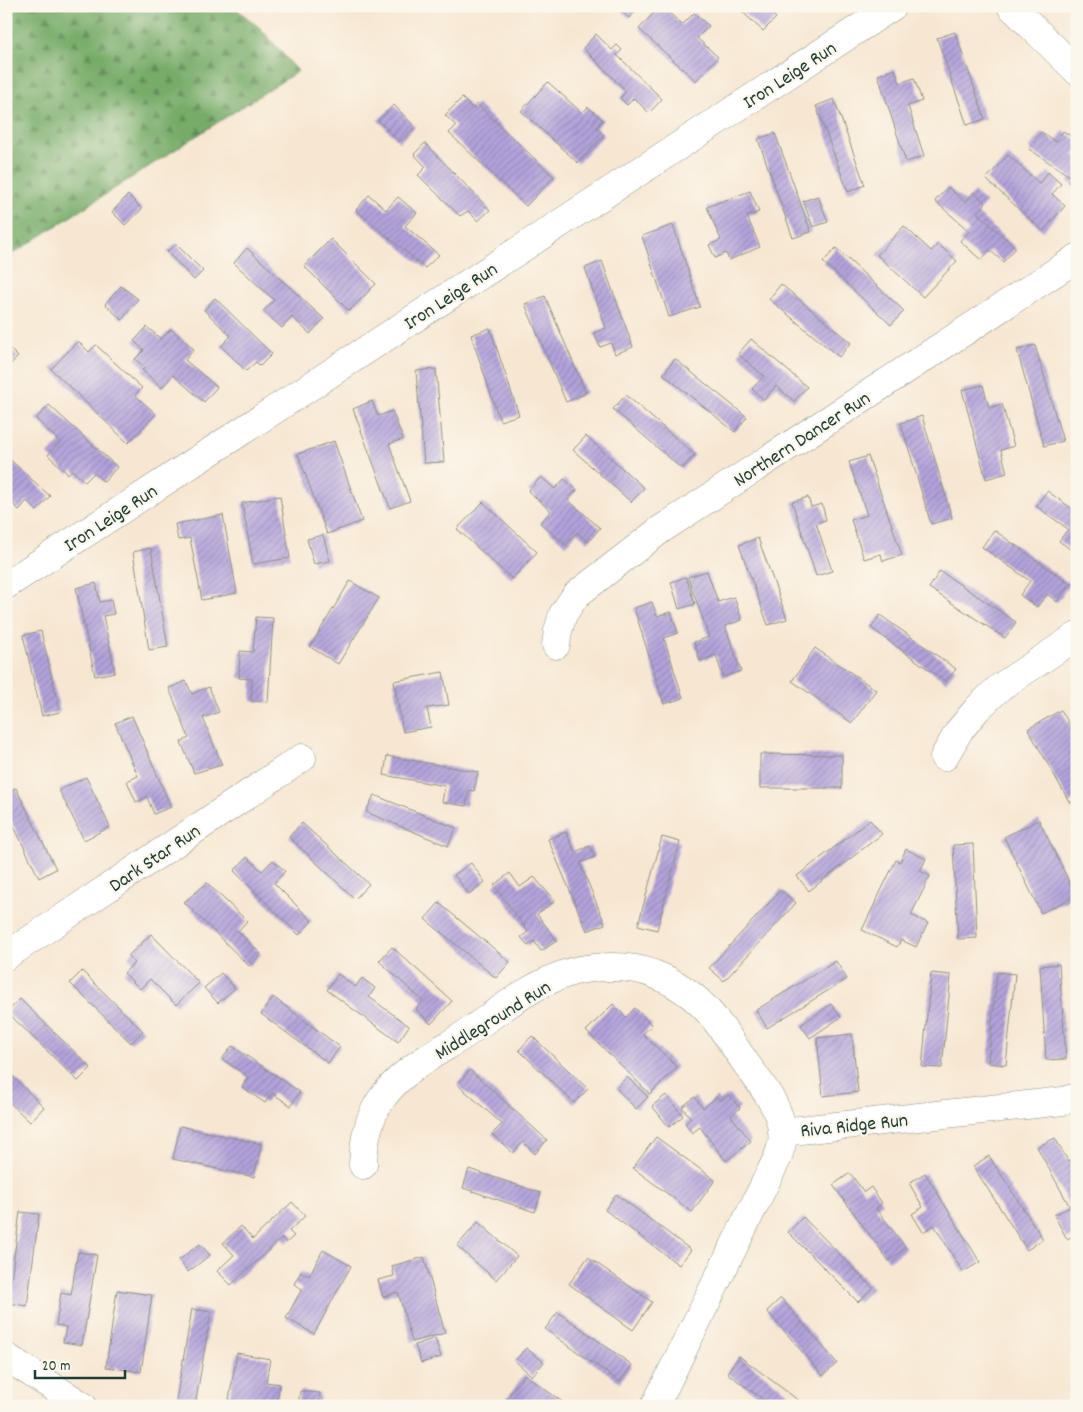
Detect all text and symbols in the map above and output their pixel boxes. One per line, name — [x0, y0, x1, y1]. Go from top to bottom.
street label: Iron Leige Run — [738, 36, 843, 117]
street label: Iron Leige Run — [399, 257, 504, 338]
street label: Northern Dancer Run — [729, 386, 877, 495]
street label: Iron Leige Run — [59, 479, 164, 560]
street label: Dark Star Run — [104, 818, 207, 900]
street label: Middleground Run — [430, 975, 557, 1068]
street label: Riva Ridge Run — [799, 1107, 910, 1147]
scale bar — [35, 1347, 125, 1379]
text: 20 m — [42, 1356, 70, 1378]

